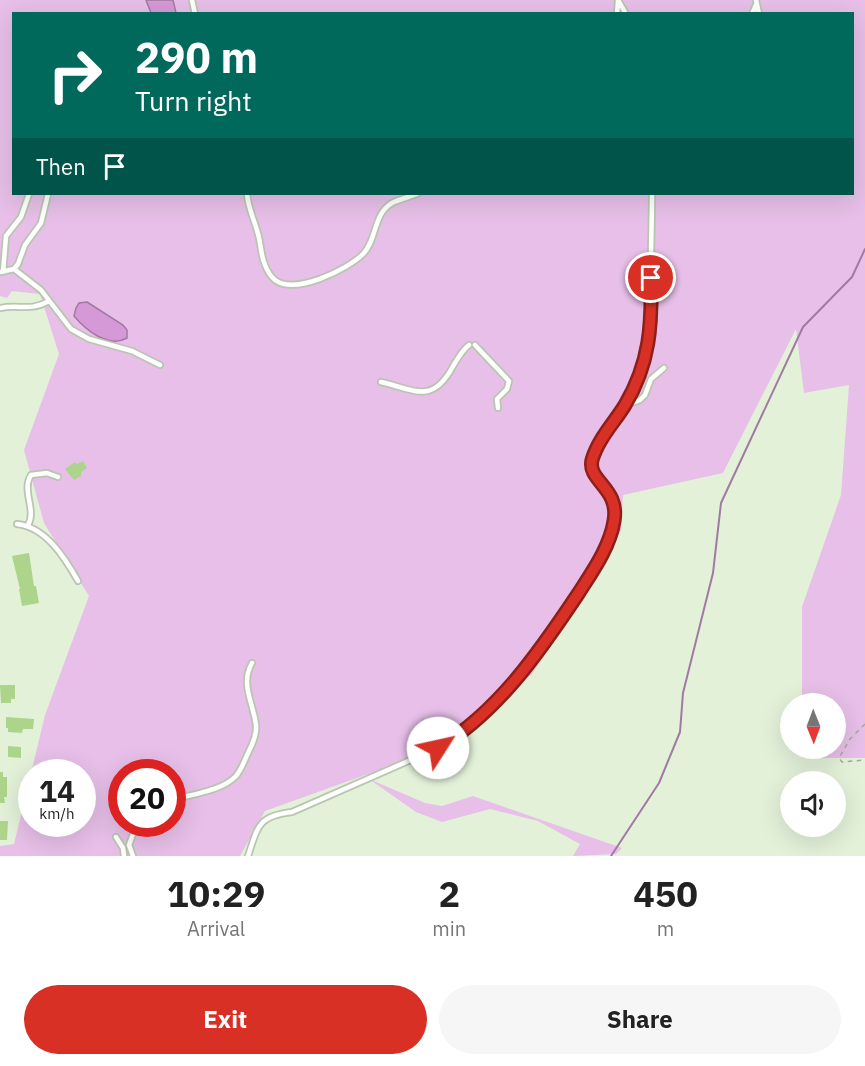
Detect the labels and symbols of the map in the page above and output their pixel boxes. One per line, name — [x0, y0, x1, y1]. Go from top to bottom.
pin — [625, 252, 676, 303]
north arrow — [780, 693, 846, 759]
position arrow — [406, 716, 470, 780]
speed limit sign: 20 — [108, 759, 186, 837]

